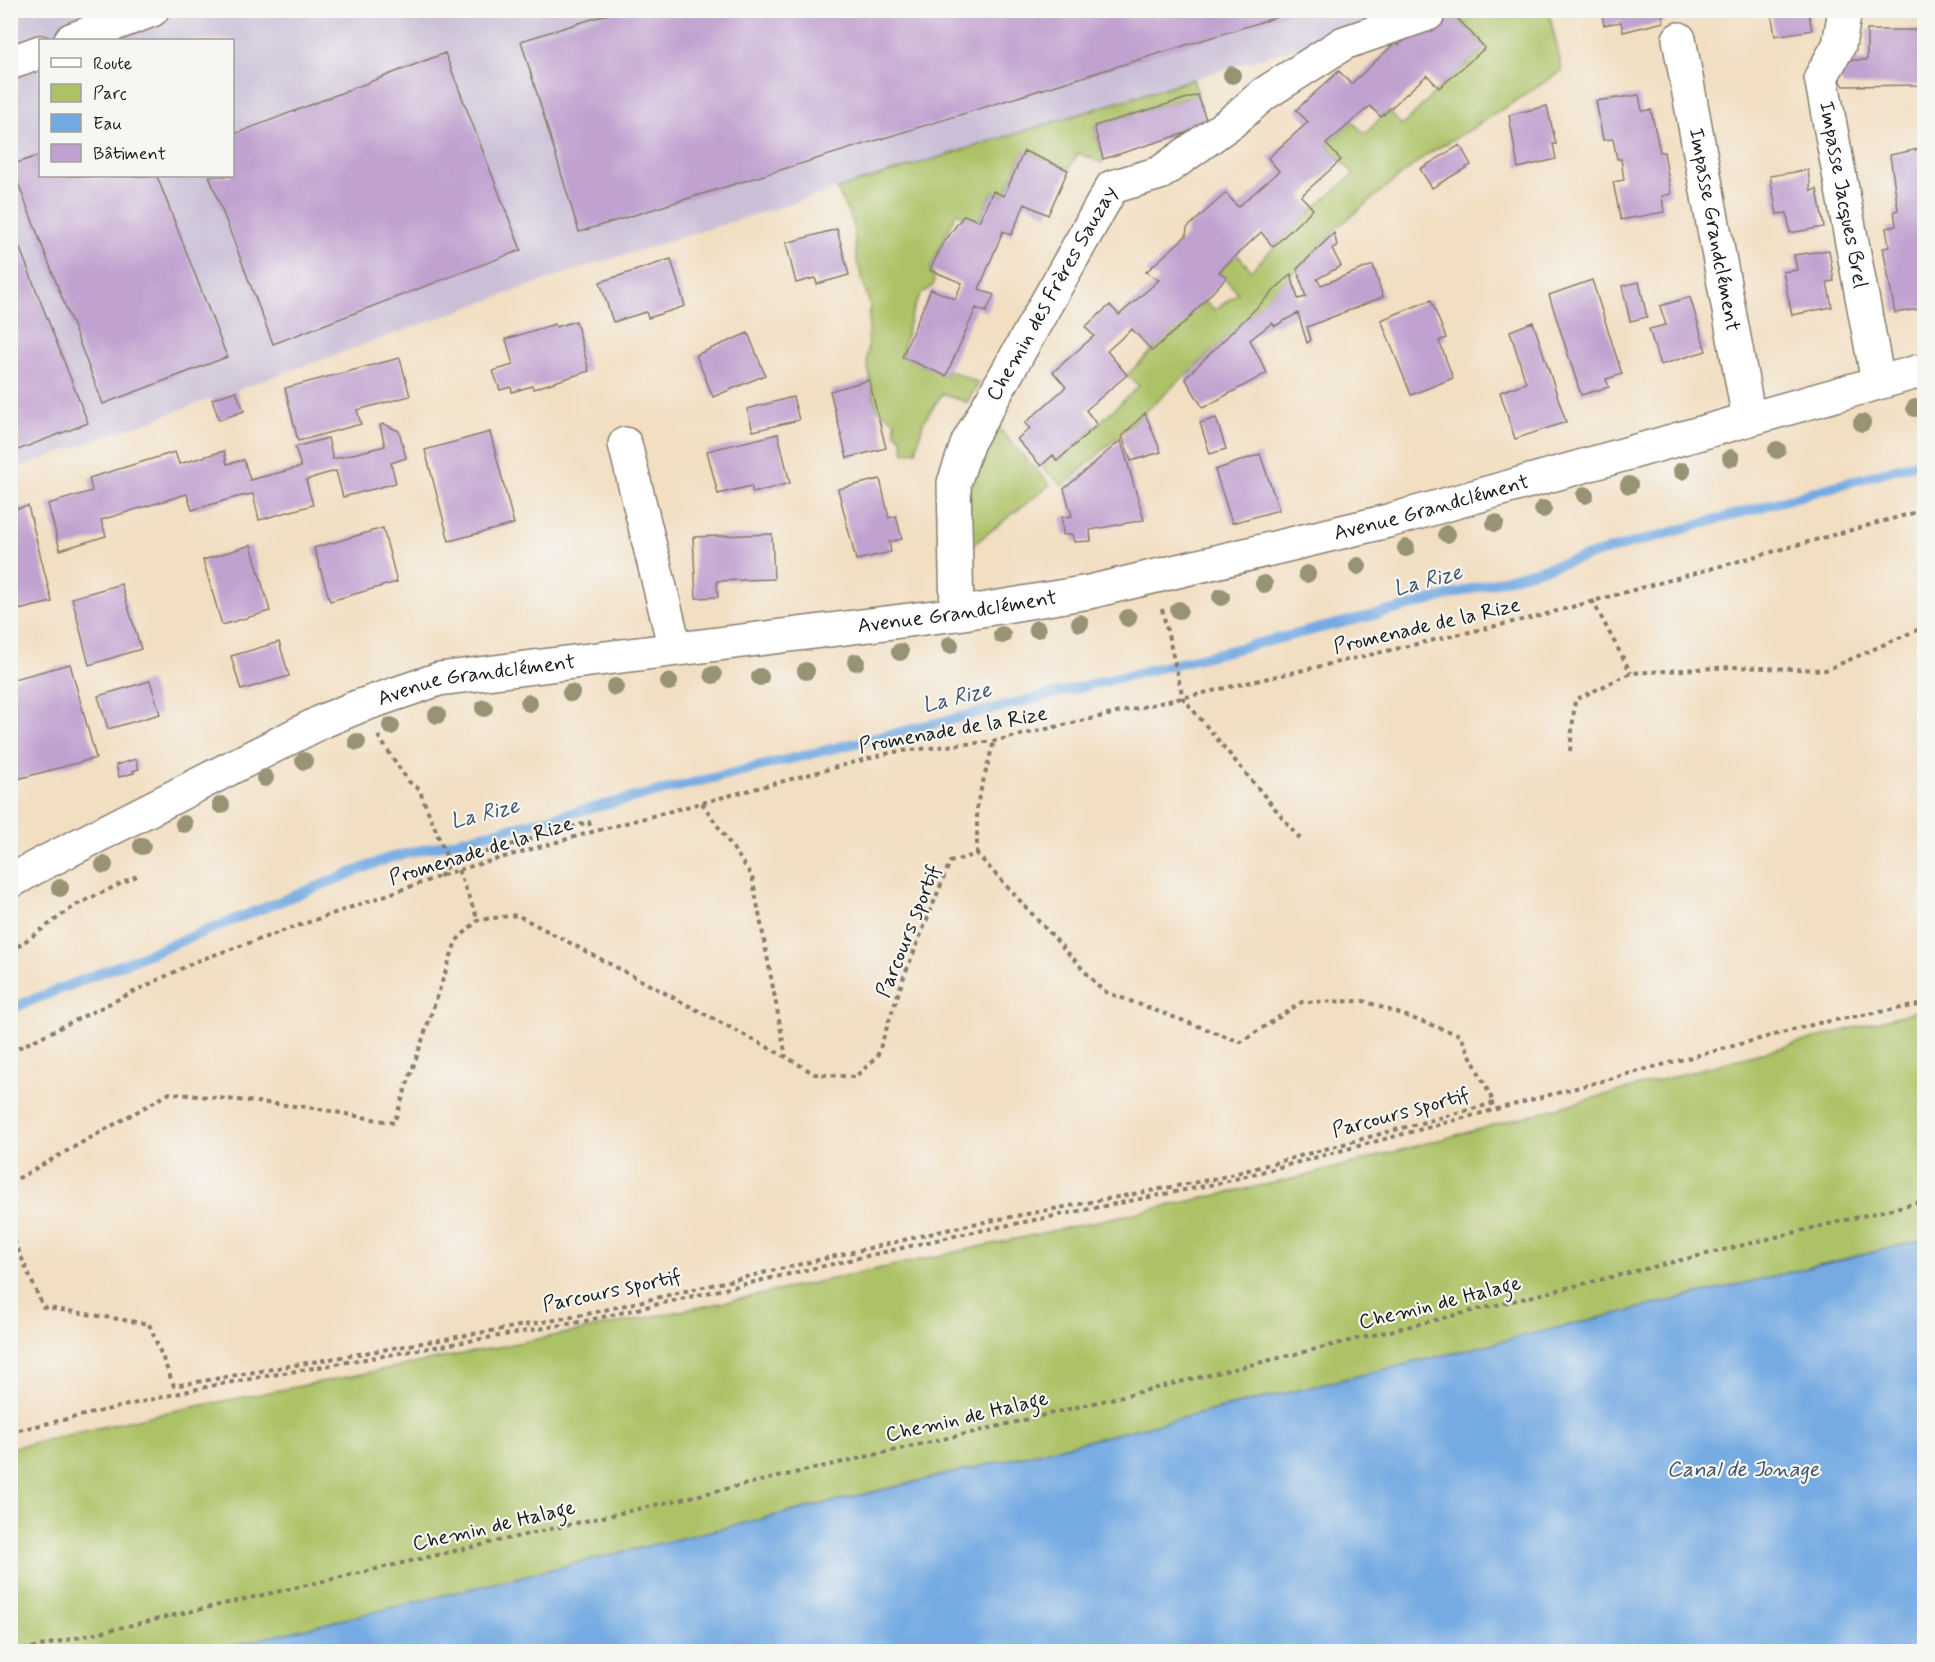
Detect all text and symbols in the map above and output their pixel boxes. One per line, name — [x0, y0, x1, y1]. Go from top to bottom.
legend — [39, 39, 234, 177]
text: Route — [93, 52, 132, 76]
text: Parc — [93, 82, 127, 106]
street label: Impasse Jacques Brel — [1812, 99, 1874, 291]
text: Eau — [93, 112, 122, 136]
street label: Impasse Grandclément — [1682, 126, 1747, 334]
text: Bâtiment — [93, 142, 166, 166]
street label: Chemin des Frères Sauzay — [980, 181, 1124, 406]
street label: Avenue Grandclément — [1331, 468, 1533, 547]
water label: La Rize — [1391, 558, 1466, 604]
street label: Avenue Grandclément — [856, 584, 1059, 640]
street label: Promenade de la Rize — [1331, 591, 1523, 661]
street label: Avenue Grandclément — [374, 648, 577, 713]
water label: La Rize — [920, 676, 995, 720]
street label: Promenade de la Rize — [857, 700, 1049, 760]
water label: La Rize — [448, 792, 523, 836]
street label: Promenade de la Rize — [386, 810, 576, 892]
street label: Parcours sportif — [870, 860, 948, 1002]
street label: Parcours sportif — [1329, 1081, 1473, 1145]
street label: Parcours sportif — [540, 1263, 684, 1319]
street label: Chemin de Halage — [1356, 1269, 1525, 1339]
street label: Chemin de Halage — [883, 1385, 1052, 1451]
water label: Canal de Jonage — [1667, 1456, 1820, 1485]
street label: Chemin de Halage — [410, 1494, 579, 1560]

